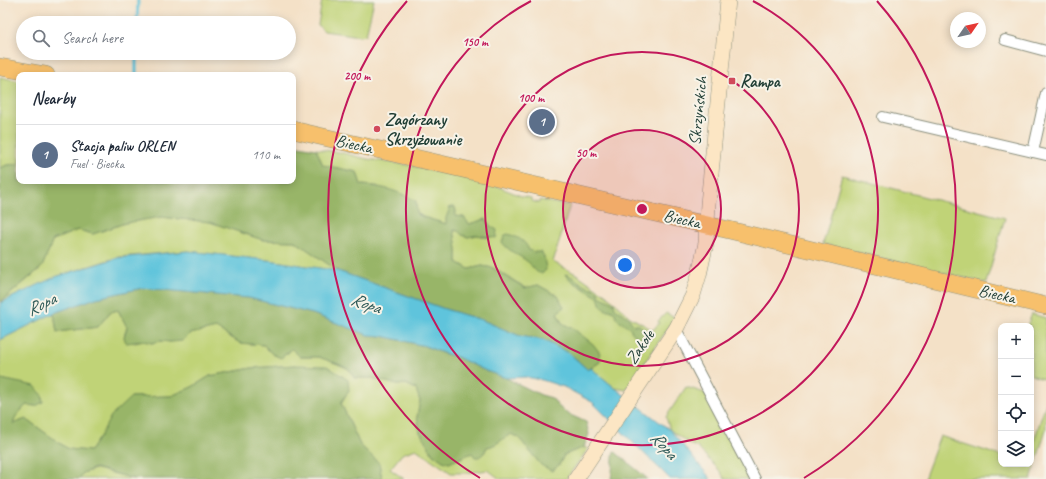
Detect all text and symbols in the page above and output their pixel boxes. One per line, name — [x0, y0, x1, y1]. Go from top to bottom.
north arrow — [950, 12, 986, 48]
search box — [16, 16, 296, 60]
icon: search — [30, 27, 52, 49]
text: Search here — [62, 29, 123, 48]
text: 150 m — [462, 34, 489, 50]
text: 200 m — [344, 68, 371, 84]
place label: Rampa — [740, 71, 782, 92]
street label: Skrzyńskich — [684, 75, 712, 146]
marker: Rampa — [727, 76, 737, 86]
text: Nearby — [32, 88, 75, 109]
text: 100 m — [518, 90, 545, 106]
pin: 1 — [529, 107, 555, 137]
place label: Zagórzany Skrzyżowanie — [385, 109, 463, 150]
marker: Zagórzany Skrzyżowanie — [372, 124, 382, 134]
street label: Biecka — [334, 130, 376, 159]
text: Stacja paliw ORLEN — [70, 137, 175, 156]
text: 50 m — [576, 145, 597, 161]
text: 1 — [42, 147, 48, 163]
text: 110 m — [252, 147, 280, 163]
text: Fuel · Biecka — [70, 156, 124, 172]
centre of rings — [635, 202, 649, 216]
street label: Biecka — [662, 205, 704, 234]
your location — [615, 255, 635, 275]
street label: Biecka — [977, 280, 1019, 309]
water label: Ropa — [23, 287, 61, 320]
water label: Ropa — [348, 288, 385, 319]
map controls — [998, 323, 1034, 467]
button: + — [998, 323, 1034, 359]
street label: Zakole — [621, 325, 660, 368]
button: − — [998, 359, 1034, 395]
button: locate — [998, 395, 1034, 431]
water label: Ropa — [646, 427, 683, 465]
button: layers — [998, 431, 1034, 467]

